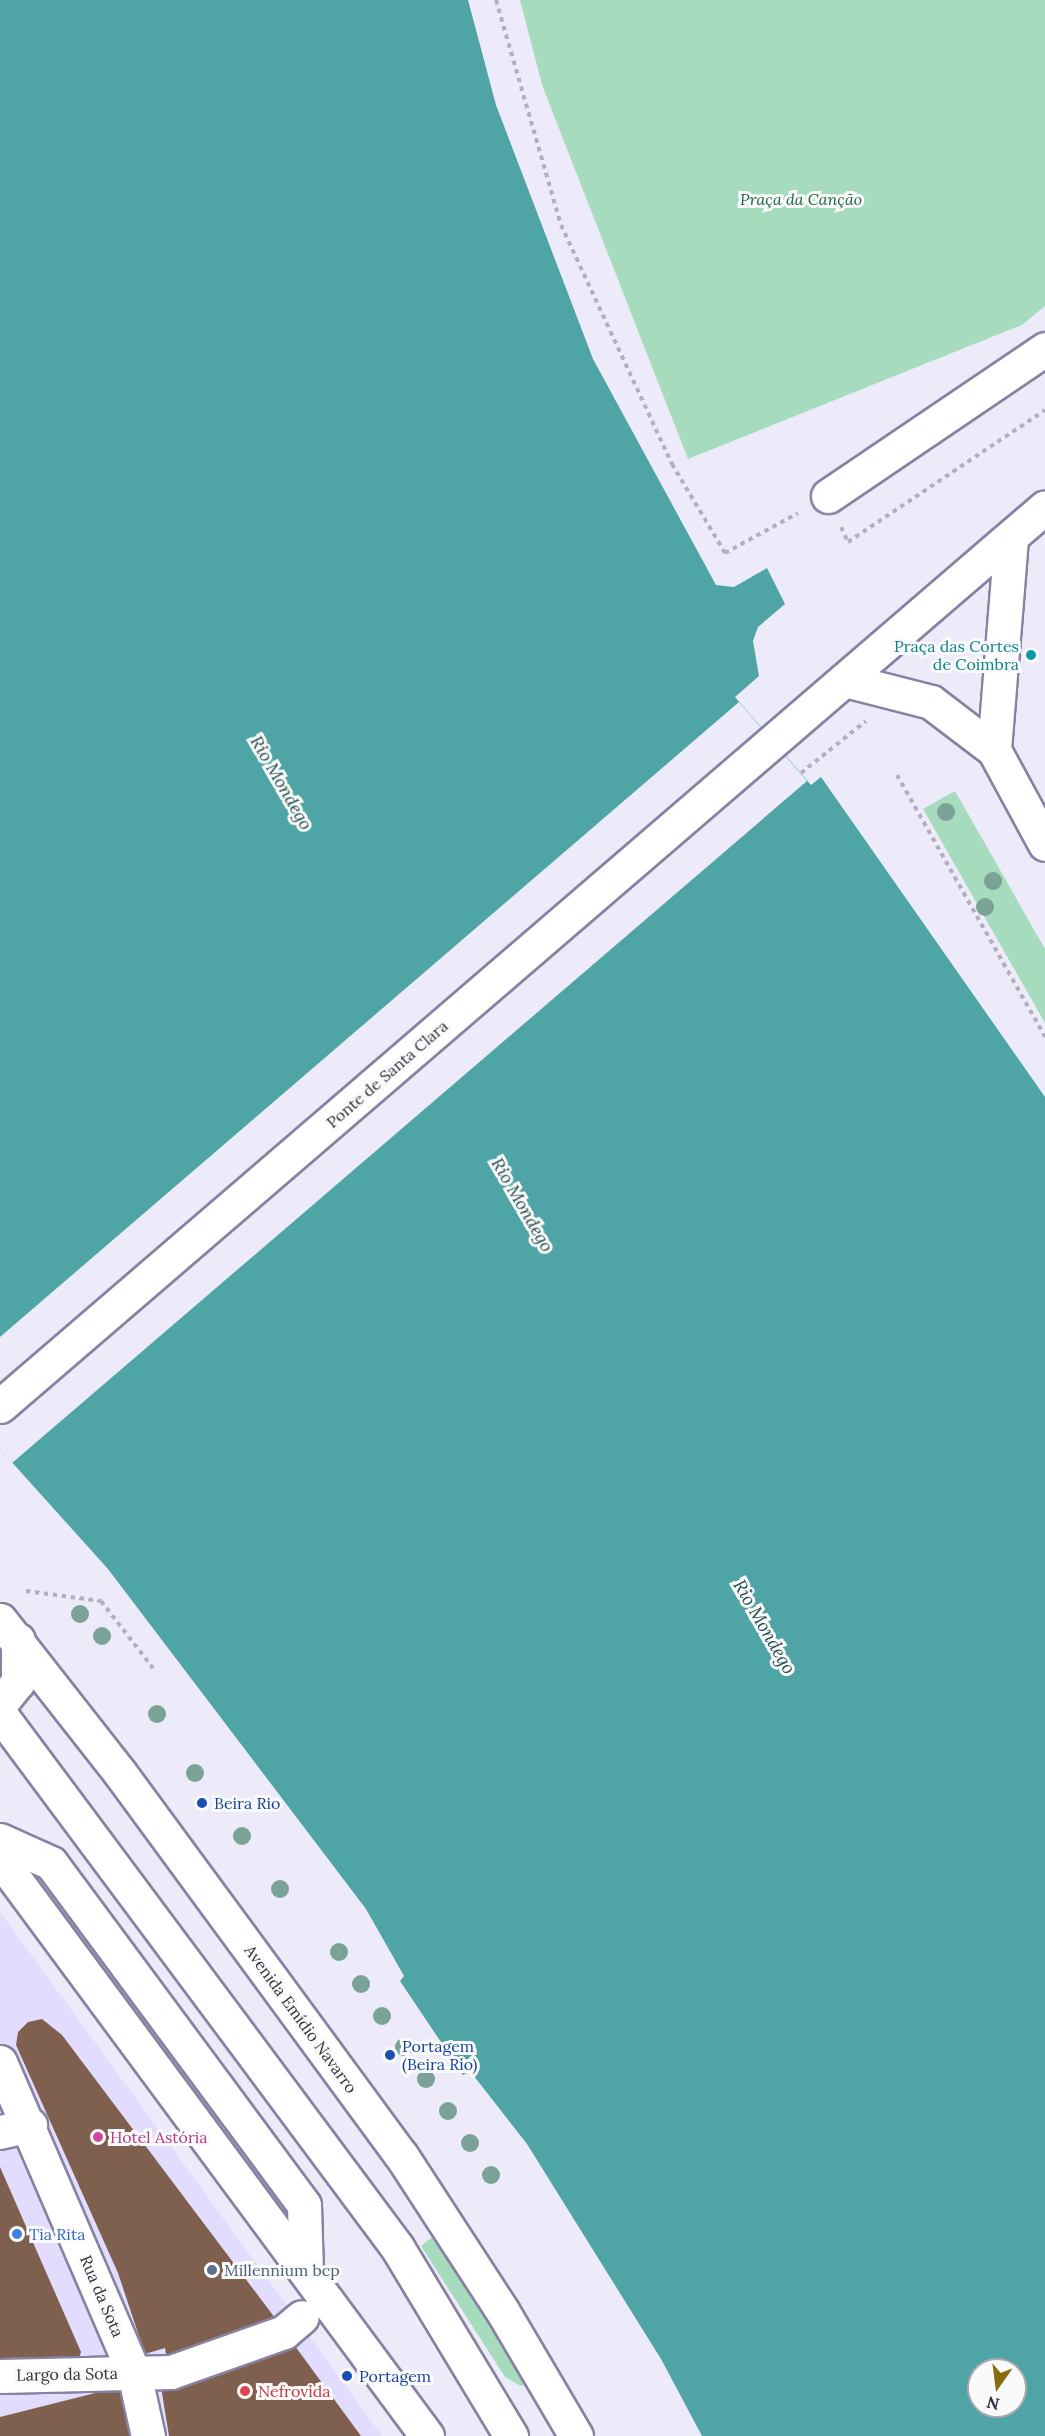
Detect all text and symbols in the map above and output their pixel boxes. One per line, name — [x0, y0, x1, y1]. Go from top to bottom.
park label: Praça da Canção — [740, 189, 862, 209]
place label: Praça das Cortes de Coimbra — [894, 636, 1019, 674]
marker: Praça das Cortes de Coimbra — [1024, 648, 1038, 662]
water label: Rio Mondego — [245, 732, 317, 834]
street label: Ponte de Santa Clara — [322, 1016, 452, 1132]
water label: Rio Mondego — [486, 1154, 558, 1256]
water label: Rio Mondego — [728, 1576, 800, 1678]
place label: Beira Rio — [214, 1793, 280, 1813]
marker: Beira Rio — [195, 1796, 209, 1810]
street label: Avenida Emídio Navarro — [241, 1941, 361, 2097]
place label: Portagem (Beira Rio) — [402, 2036, 477, 2074]
marker: Portagem (Beira Rio) — [383, 2048, 397, 2062]
place label: Hotel Astória — [110, 2127, 208, 2147]
marker: Hotel Astória — [91, 2130, 105, 2144]
place label: Tia Rita — [29, 2224, 85, 2244]
marker: Tia Rita — [10, 2227, 24, 2241]
street label: Rua da Sota — [76, 2252, 128, 2340]
place label: Millennium bcp — [224, 2260, 340, 2280]
marker: Millennium bcp — [205, 2263, 219, 2277]
north arrow — [967, 2358, 1027, 2418]
street label: Largo da Sota — [16, 2364, 118, 2384]
place label: Portagem — [359, 2366, 431, 2386]
marker: Portagem — [340, 2369, 354, 2383]
place label: Nefrovida — [258, 2381, 331, 2401]
marker: Nefrovida — [236, 2382, 254, 2400]
text: N — [985, 2392, 1002, 2415]

